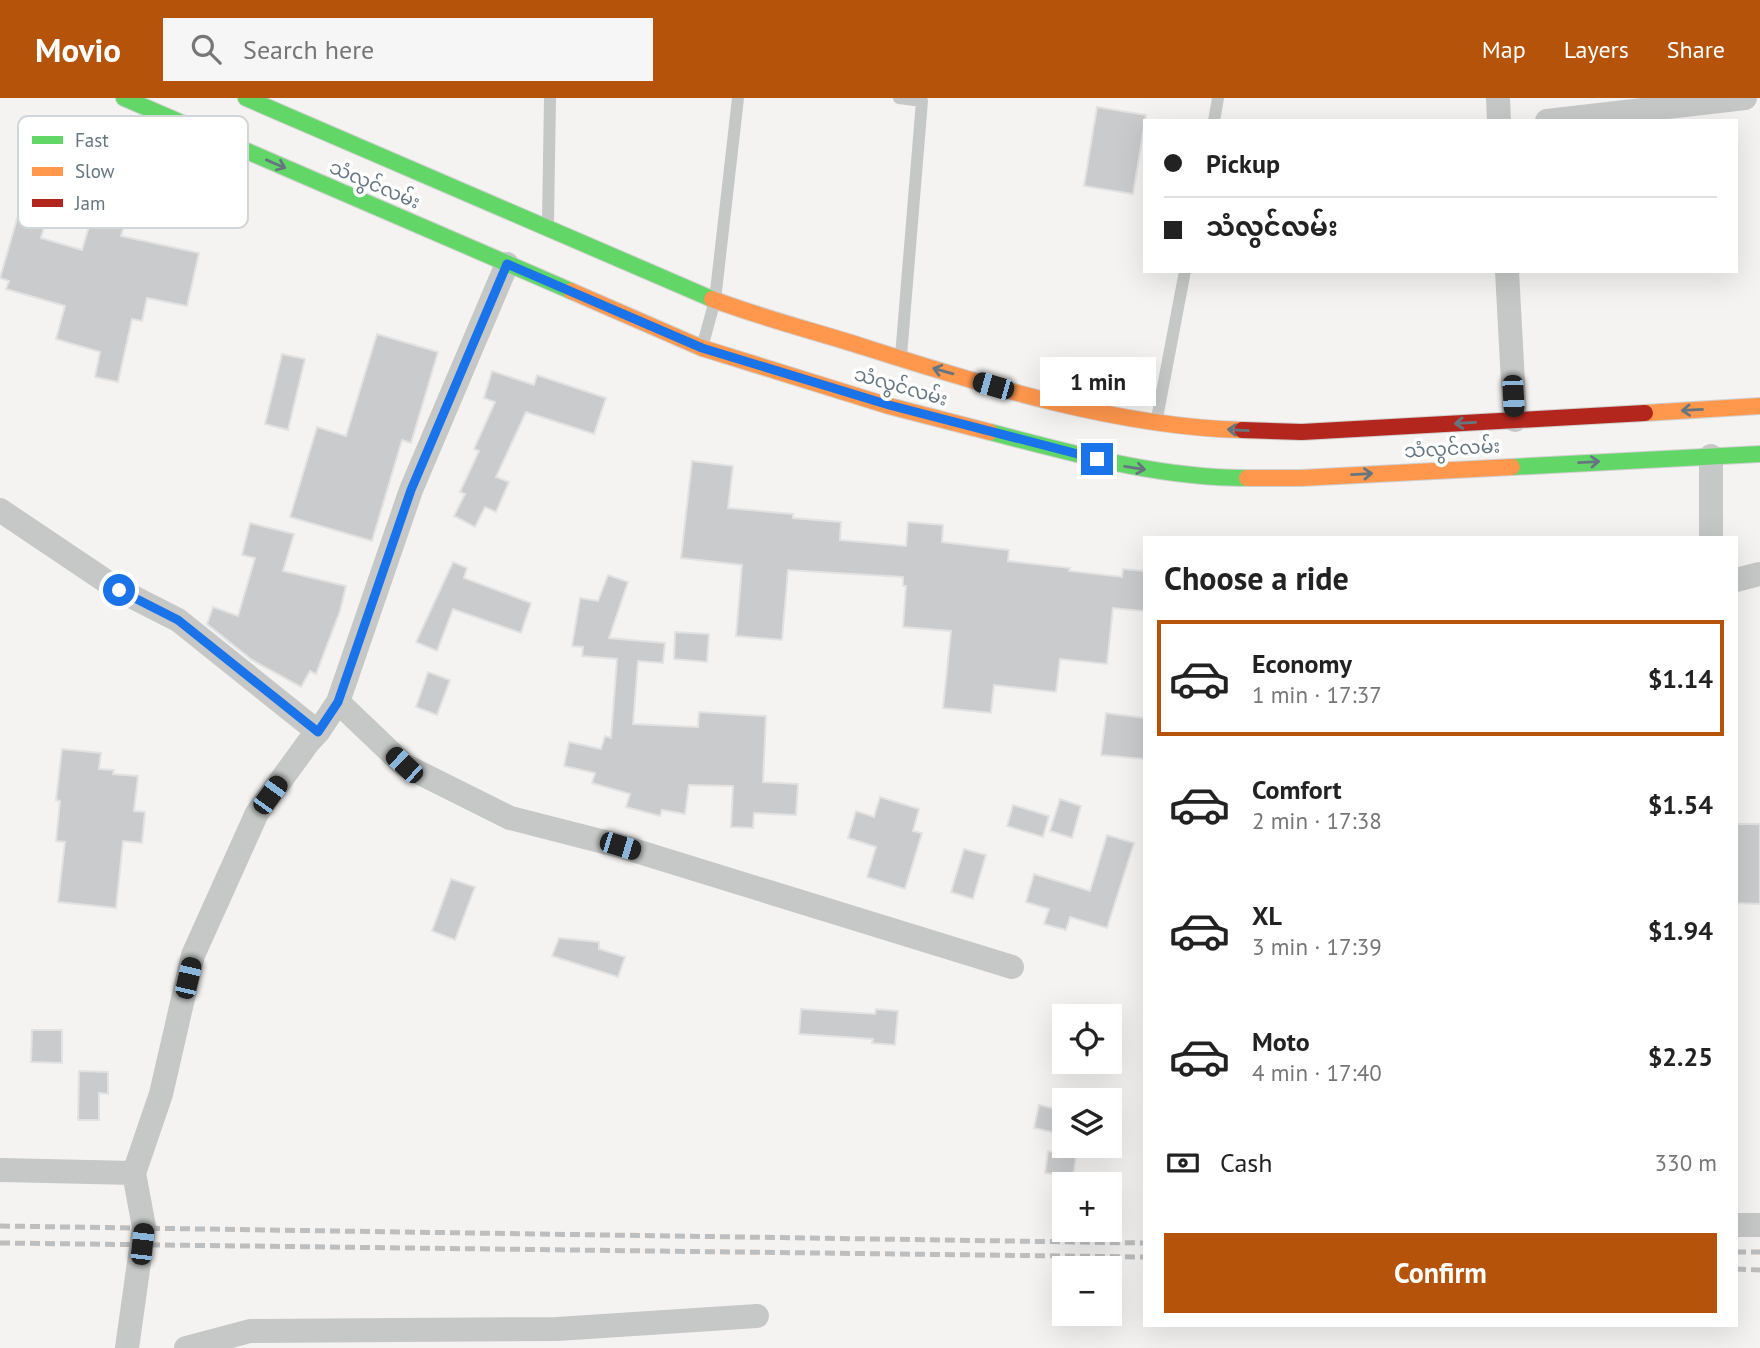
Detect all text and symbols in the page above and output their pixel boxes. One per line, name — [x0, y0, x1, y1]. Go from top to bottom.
search box — [163, 18, 653, 81]
text: Movio — [35, 28, 121, 71]
icon: search — [187, 30, 225, 68]
text: Search here — [243, 33, 374, 66]
text: Map — [1482, 34, 1526, 65]
text: Layers — [1564, 34, 1629, 65]
text: Share — [1667, 34, 1725, 65]
legend — [18, 116, 248, 228]
text: Fast — [75, 128, 109, 152]
text: Pickup — [1206, 147, 1280, 180]
street label: သံလွင်လမ်း — [325, 152, 425, 217]
one-way arrow — [265, 158, 286, 171]
text: Slow — [75, 159, 115, 183]
text: Jam — [74, 191, 105, 215]
text: သံလွင်လမ်း — [1206, 210, 1338, 243]
callout: 1 min — [1039, 358, 1155, 406]
street label: သံလွင်လမ်း — [850, 359, 951, 415]
one-way arrow — [932, 364, 954, 377]
text: 1 min — [1070, 367, 1126, 396]
car — [970, 370, 1017, 402]
car — [1502, 374, 1525, 418]
one-way arrow — [1681, 404, 1704, 417]
one-way arrow — [1454, 417, 1476, 430]
one-way arrow — [1227, 423, 1249, 436]
street label: သံလွင်လမ်း — [1403, 432, 1501, 466]
route end — [1081, 443, 1113, 475]
one-way arrow — [1577, 455, 1600, 468]
one-way arrow — [1123, 462, 1146, 475]
one-way arrow — [1350, 468, 1373, 481]
text: Choose a ride — [1164, 557, 1349, 599]
route start — [103, 574, 135, 606]
icon: car — [1168, 647, 1231, 710]
text: Economy — [1252, 647, 1352, 680]
text: $1.14 — [1648, 662, 1713, 695]
text: 1 min · 17:37 — [1252, 680, 1382, 709]
car — [382, 743, 427, 787]
car — [250, 772, 291, 818]
icon: car — [1168, 773, 1231, 836]
text: Comfort — [1252, 773, 1342, 806]
text: $1.54 — [1648, 788, 1713, 821]
text: 2 min · 17:38 — [1252, 806, 1382, 835]
car — [597, 830, 644, 862]
icon: car — [1168, 899, 1231, 962]
text: XL — [1252, 899, 1282, 932]
text: $1.94 — [1648, 914, 1713, 947]
text: 3 min · 17:39 — [1252, 932, 1382, 961]
car — [174, 955, 203, 1001]
map controls — [1052, 1004, 1122, 1326]
button: locate — [1052, 1004, 1122, 1074]
icon: car — [1168, 1025, 1231, 1088]
text: Moto — [1252, 1025, 1310, 1058]
text: $2.25 — [1648, 1040, 1713, 1073]
text: 4 min · 17:40 — [1252, 1058, 1382, 1087]
button: layers — [1052, 1088, 1122, 1158]
icon: cash — [1164, 1144, 1202, 1182]
text: Cash — [1220, 1146, 1272, 1179]
text: 330 m — [1655, 1148, 1717, 1177]
button: + — [1052, 1172, 1122, 1242]
car — [130, 1222, 155, 1266]
button: Confirm — [1164, 1233, 1717, 1313]
button: − — [1052, 1256, 1122, 1326]

